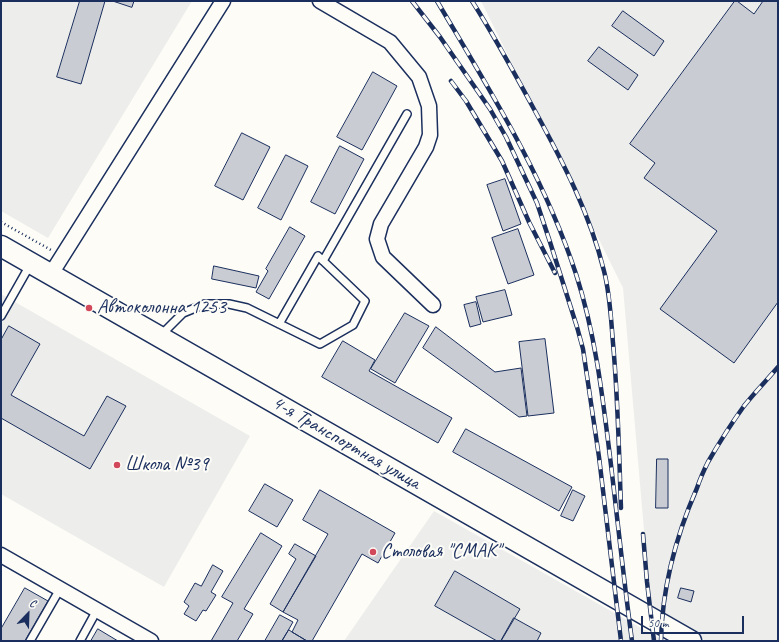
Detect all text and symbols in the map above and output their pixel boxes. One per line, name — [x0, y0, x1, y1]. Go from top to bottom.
place label: Автоколонна 1253 — [97, 296, 226, 320]
marker: Автоколонна 1253 — [84, 303, 94, 313]
street label: 4-я Транспортная улица — [267, 391, 425, 495]
place label: Школа №39 — [125, 453, 208, 477]
marker: Школа №39 — [112, 460, 122, 470]
place label: Столовая "СМАК" — [381, 540, 501, 564]
marker: Столовая "СМАК" — [368, 547, 378, 557]
north arrow — [8, 594, 48, 634]
text: С — [27, 595, 38, 610]
scale bar — [643, 608, 746, 634]
text: 50 m — [648, 615, 668, 631]

